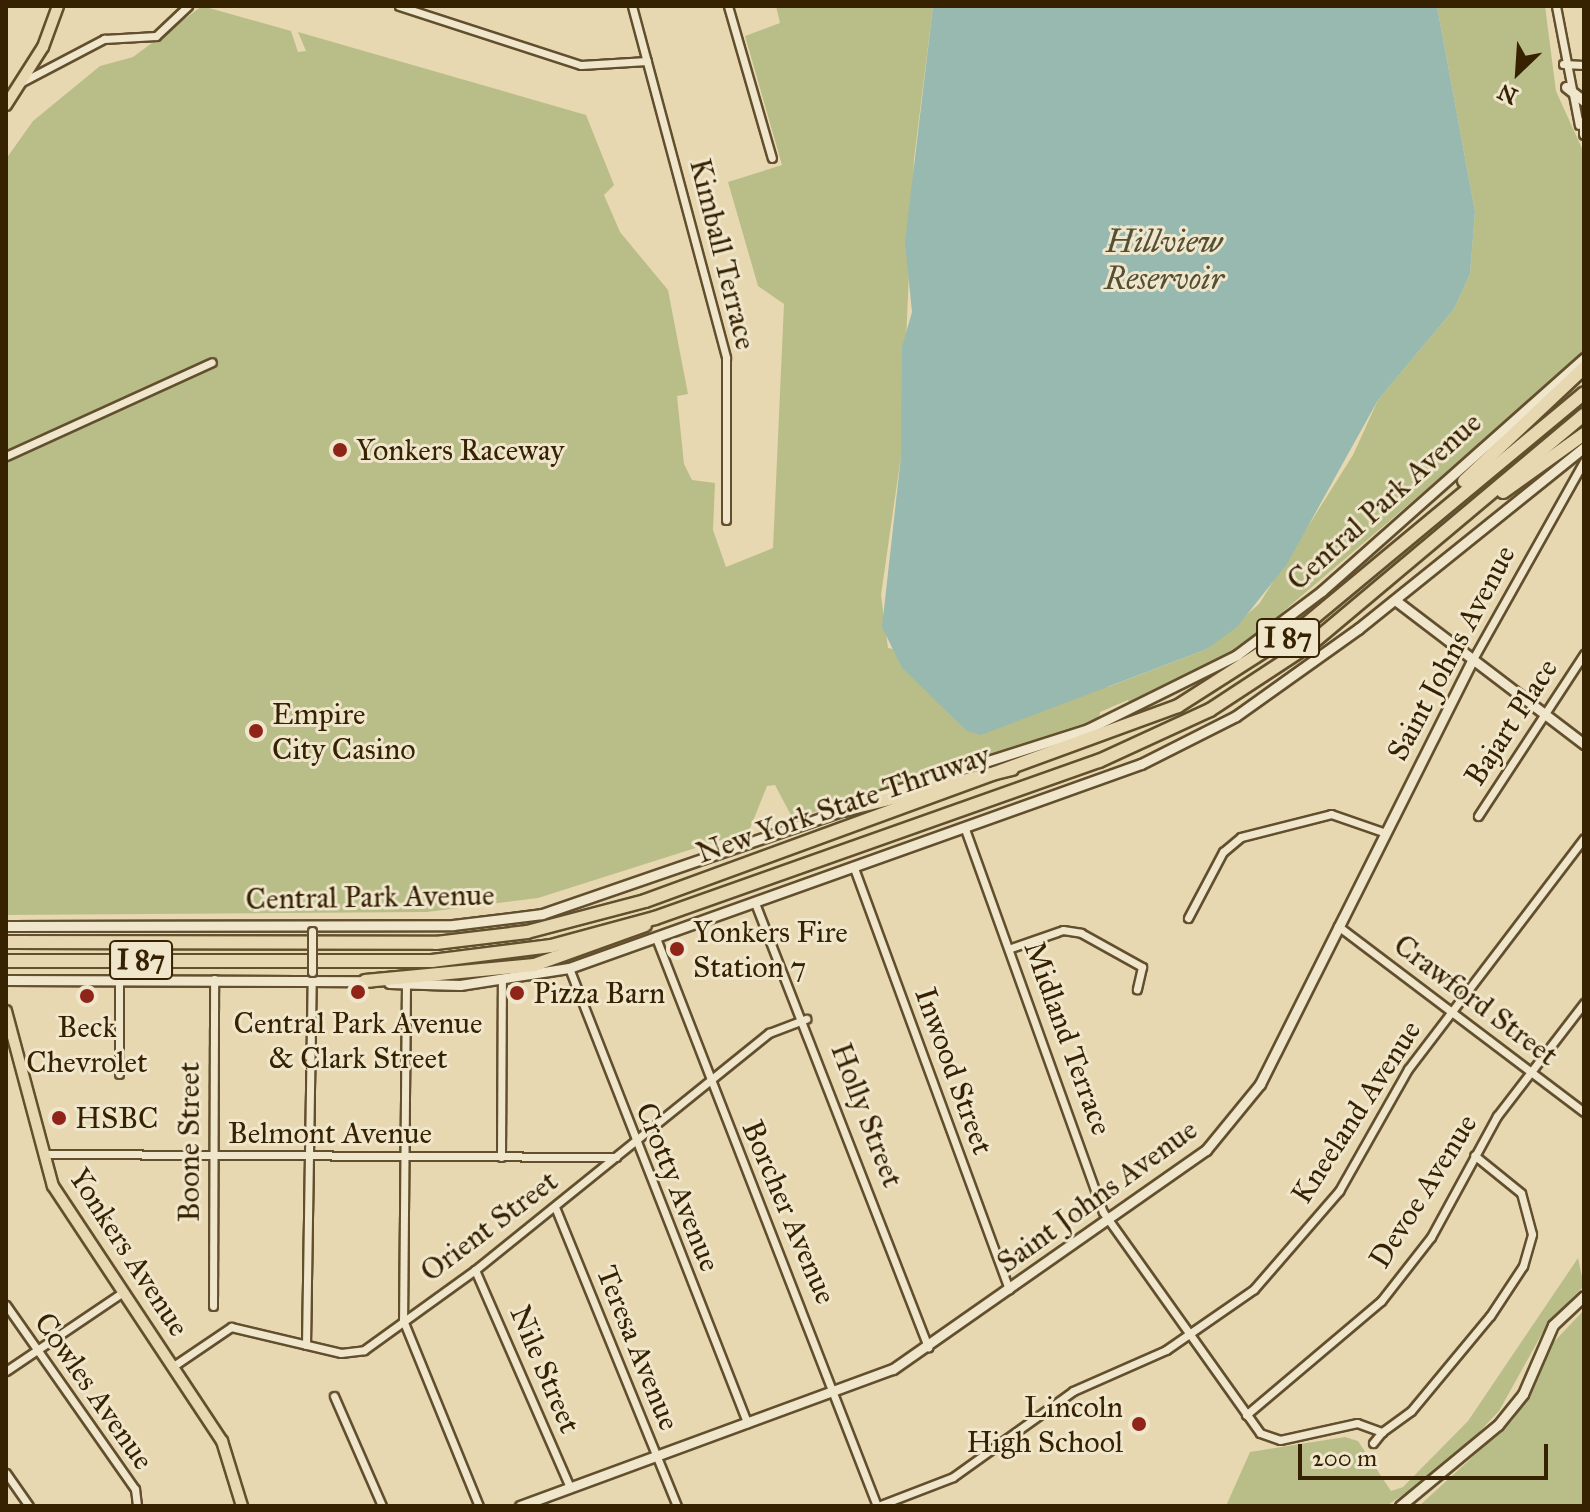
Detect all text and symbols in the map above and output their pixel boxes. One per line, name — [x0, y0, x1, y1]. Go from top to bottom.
north arrow — [1478, 32, 1558, 112]
text: N — [1493, 78, 1522, 110]
street label: Kimball Terrace — [682, 155, 764, 353]
water label: Hillview Reservoir — [1104, 224, 1224, 299]
street label: Central Park Avenue — [1279, 404, 1489, 598]
place label: Yonkers Raceway — [356, 432, 564, 468]
marker: Yonkers Raceway — [331, 441, 349, 459]
street label: Saint Johns Avenue — [1379, 539, 1523, 767]
road number: I 87 — [1256, 614, 1320, 662]
street label: Bajart Place — [1457, 652, 1565, 792]
place label: Empire City Casino — [272, 696, 416, 766]
marker: Empire City Casino — [247, 722, 265, 740]
street label: New York State Thruway — [692, 737, 994, 871]
street label: Central Park Avenue — [245, 877, 495, 917]
place label: Yonkers Fire Station 7 — [693, 914, 848, 984]
street label: Crawford Street — [1387, 927, 1565, 1073]
road number: I 87 — [109, 936, 173, 984]
street label: Midland Terrace — [1016, 936, 1120, 1140]
marker: Yonkers Fire Station 7 — [668, 940, 686, 958]
place label: Pizza Barn — [533, 975, 665, 1011]
marker: Central Park Avenue & Clark Street — [349, 983, 367, 1001]
street label: Inwood Street — [907, 983, 1001, 1159]
marker: Pizza Barn — [508, 984, 526, 1002]
marker: Beck Chevrolet — [78, 987, 96, 1005]
place label: Central Park Avenue & Clark Street — [234, 1005, 482, 1076]
place label: Beck Chevrolet — [26, 1009, 148, 1080]
street label: Kneeland Avenue — [1283, 1014, 1429, 1210]
street label: Holly Street — [823, 1038, 911, 1192]
street label: Boone Street — [171, 1062, 207, 1222]
street label: Crotty Avenue — [628, 1097, 728, 1277]
place label: HSBC — [75, 1100, 158, 1136]
street label: Devoe Avenue — [1361, 1107, 1485, 1275]
marker: HSBC — [50, 1109, 68, 1127]
street label: Saint Johns Avenue — [990, 1111, 1204, 1281]
street label: Belmont Avenue — [228, 1115, 432, 1151]
street label: Borcher Avenue — [734, 1115, 844, 1309]
street label: Yonkers Avenue — [61, 1161, 197, 1343]
street label: Orient Street — [413, 1163, 565, 1289]
street label: Teresa Avenue — [589, 1260, 687, 1436]
street label: Nile Street — [502, 1300, 588, 1438]
street label: Cowles Avenue — [27, 1306, 161, 1476]
place label: Lincoln High School — [967, 1389, 1123, 1460]
marker: Lincoln High School — [1130, 1415, 1148, 1433]
scale bar — [1302, 1428, 1552, 1478]
text: 200 m — [1312, 1443, 1377, 1473]

